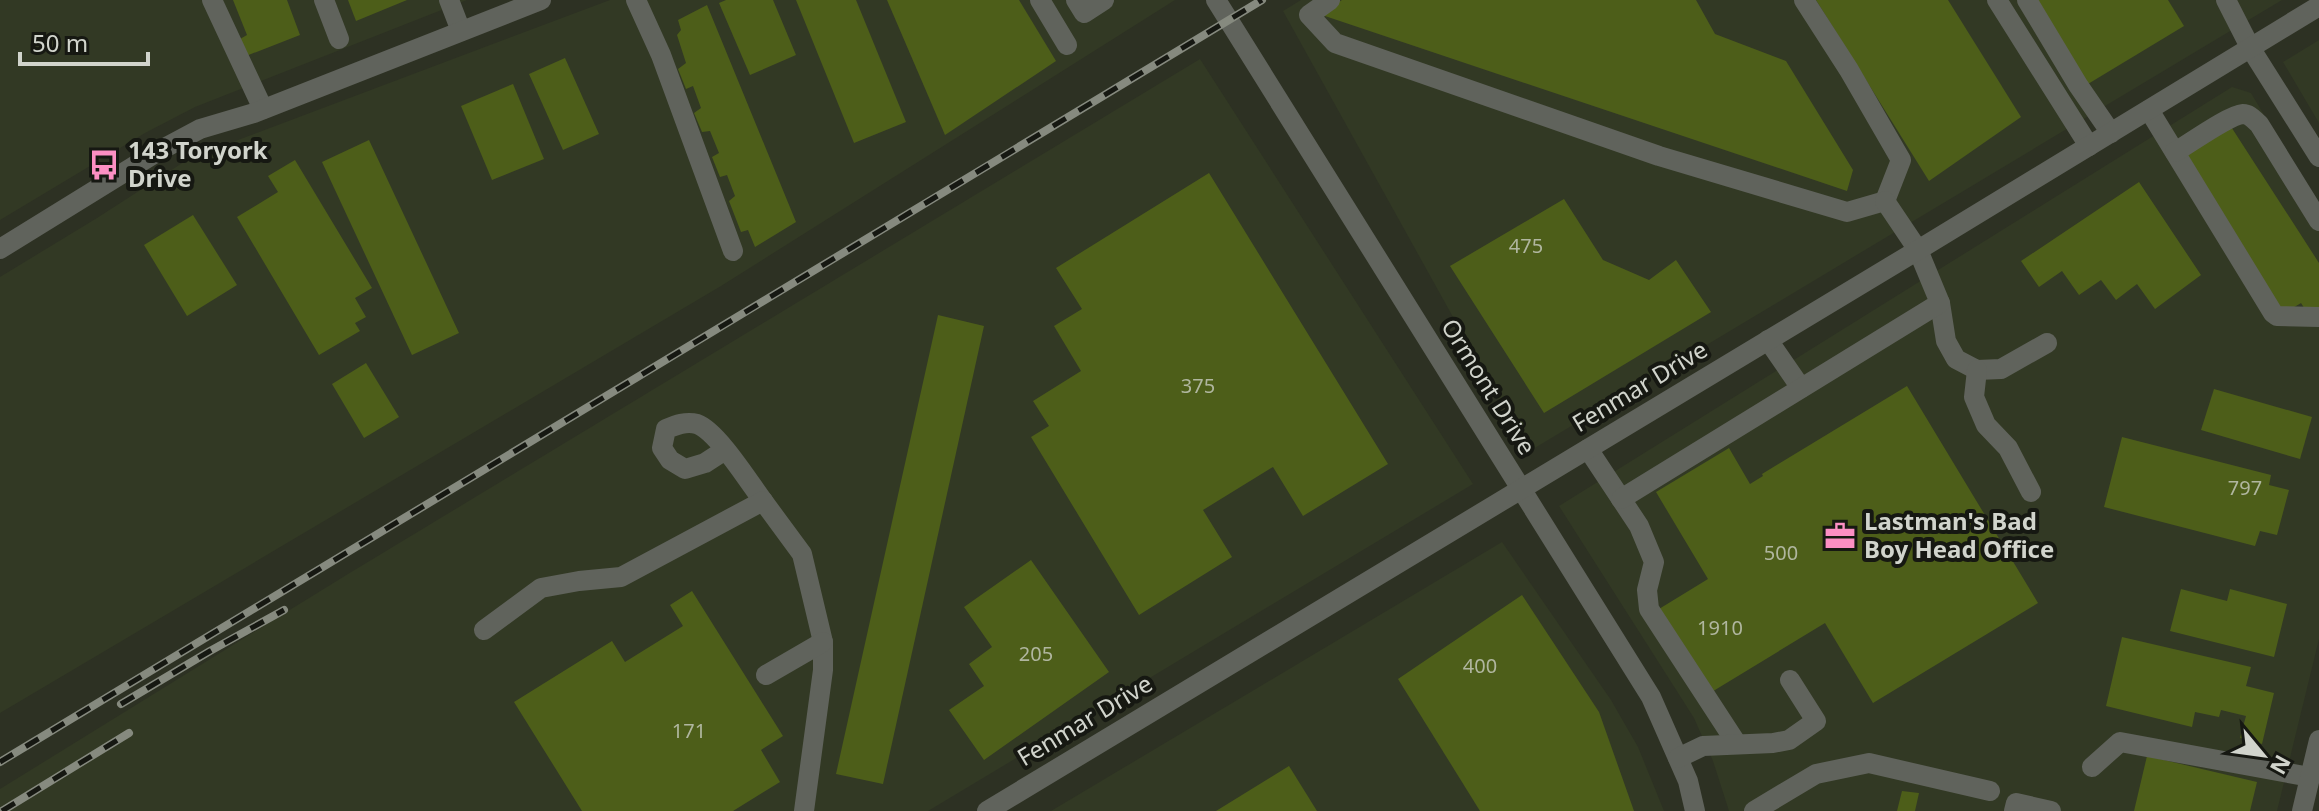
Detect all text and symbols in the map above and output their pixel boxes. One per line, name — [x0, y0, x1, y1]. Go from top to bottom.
scale bar — [20, 16, 148, 66]
text: 50 m — [32, 26, 88, 59]
place label: 143 Toryork Drive — [128, 133, 268, 194]
bus stop icon: 143 Toryork Drive — [87, 148, 121, 182]
house number: 475 — [1509, 232, 1543, 259]
street label: Ormont Drive — [1434, 312, 1544, 461]
street label: Fenmar Drive — [1565, 332, 1713, 439]
house number: 375 — [1181, 372, 1215, 399]
house number: 797 — [2228, 474, 2262, 501]
place label: Lastman's Bad Boy Head Office — [1864, 504, 2054, 565]
office icon: Lastman's Bad Boy Head Office — [1823, 519, 1857, 553]
house number: 500 — [1764, 539, 1798, 566]
house number: 1910 — [1697, 614, 1743, 641]
house number: 205 — [1019, 640, 1053, 667]
house number: 400 — [1463, 652, 1497, 679]
street label: Fenmar Drive — [1010, 666, 1158, 773]
north arrow — [2223, 715, 2303, 795]
house number: 171 — [672, 717, 706, 744]
text: N — [2264, 750, 2299, 780]

